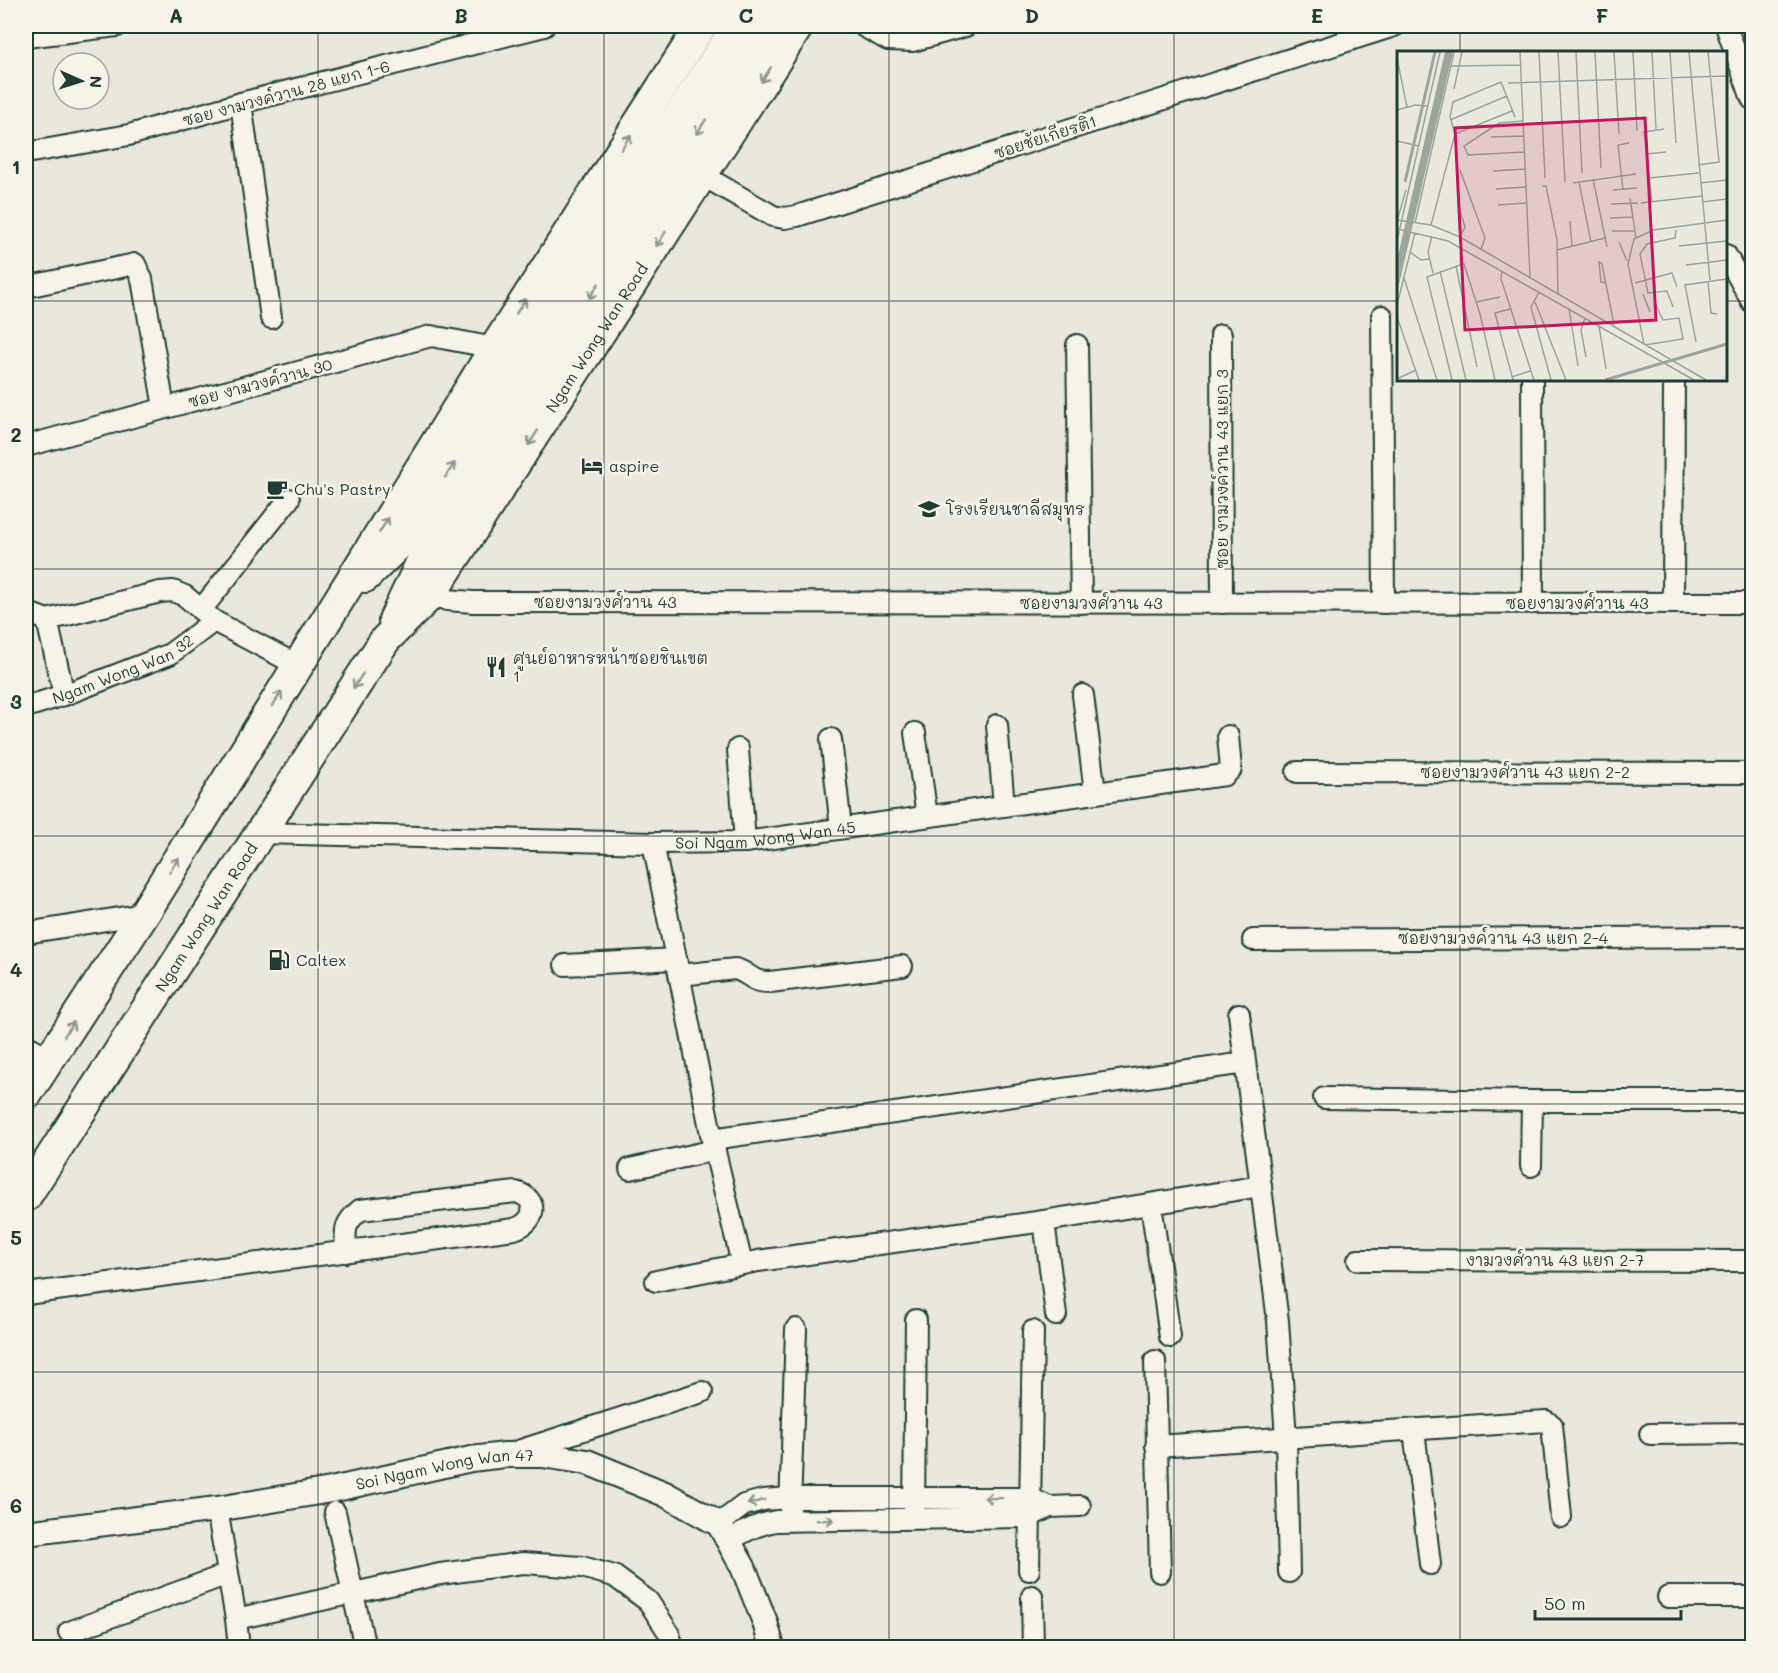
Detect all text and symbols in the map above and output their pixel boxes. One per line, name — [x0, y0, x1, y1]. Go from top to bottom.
text: A — [169, 2, 183, 28]
text: B — [454, 2, 468, 28]
text: C — [739, 2, 754, 28]
text: D — [1025, 2, 1039, 28]
text: E — [1311, 2, 1323, 28]
text: F — [1596, 2, 1609, 28]
north arrow — [51, 51, 111, 111]
inset map — [1397, 51, 1727, 381]
street label: ซอย งามวงค์วาน 28 แยก 1-6 — [180, 54, 392, 130]
one-way arrow — [760, 66, 772, 83]
text: N — [86, 75, 107, 88]
street label: ซอยชัยเกียรติ1 — [990, 109, 1099, 163]
one-way arrow — [694, 119, 707, 136]
one-way arrow — [621, 134, 633, 151]
text: 1 — [12, 153, 20, 179]
one-way arrow — [655, 230, 667, 247]
street label: Ngam Wong Wan Road — [540, 259, 652, 416]
one-way arrow — [588, 282, 601, 299]
one-way arrow — [516, 298, 528, 315]
street label: ซอย งามวงค์วาน 30 — [185, 353, 334, 412]
street label: ซอย งามวงค์วาน 43 แยก 3 — [1211, 369, 1232, 569]
text: 2 — [10, 421, 22, 447]
one-way arrow — [526, 429, 538, 446]
hotel icon: aspire — [580, 454, 604, 478]
place label: aspire — [609, 455, 659, 476]
one-way arrow — [444, 462, 456, 479]
cafe icon: Chu's Pastry — [265, 477, 289, 501]
place label: Chu's Pastry — [294, 478, 391, 499]
school or university icon: โรงเรียนชาลีสมุทร — [917, 497, 941, 521]
place label: โรงเรียนชาลีสมุทร — [945, 498, 1085, 522]
one-way arrow — [379, 517, 391, 534]
street label: ซอยงามวงศ์วาน 43 — [533, 591, 677, 612]
street label: ซอยงามวงศ์วาน 43 — [1019, 592, 1163, 613]
street label: ซอยงามวงศ์วาน 43 — [1505, 592, 1649, 613]
street label: Ngam Wong Wan 32 — [49, 629, 197, 708]
place label: ศูนย์อาหารหน้าซอยชินเขต 1 — [513, 647, 708, 686]
restaurant icon: ศูนย์อาหารหน้าซอยชินเขต 1 — [484, 655, 508, 679]
one-way arrow — [352, 672, 364, 688]
text: 3 — [10, 688, 22, 714]
one-way arrow — [271, 691, 283, 708]
street label: ซอยงามวงศ์วาน 43 แยก 2-2 — [1420, 761, 1630, 782]
street label: Soi Ngam Wong Wan 45 — [675, 816, 857, 853]
street label: Ngam Wong Wan Road — [150, 838, 262, 995]
one-way arrow — [169, 857, 181, 874]
street label: ซอยงามวงค์วาน 43 แยก 2-4 — [1398, 927, 1609, 948]
fuel station icon: Caltex — [267, 948, 291, 972]
place label: Caltex — [296, 949, 347, 970]
text: 4 — [10, 956, 23, 982]
one-way arrow — [63, 1021, 75, 1037]
text: 5 — [10, 1224, 22, 1250]
street label: งามวงศ์วาน 43 แยก 2-7 — [1466, 1249, 1644, 1270]
street label: Soi Ngam Wong Wan 47 — [354, 1444, 534, 1494]
text: 6 — [10, 1492, 22, 1518]
one-way arrow — [983, 1492, 1003, 1504]
one-way arrow — [747, 1496, 766, 1508]
one-way arrow — [814, 1514, 834, 1526]
scale bar — [1535, 1583, 1680, 1621]
text: 50 m — [1544, 1591, 1586, 1615]

